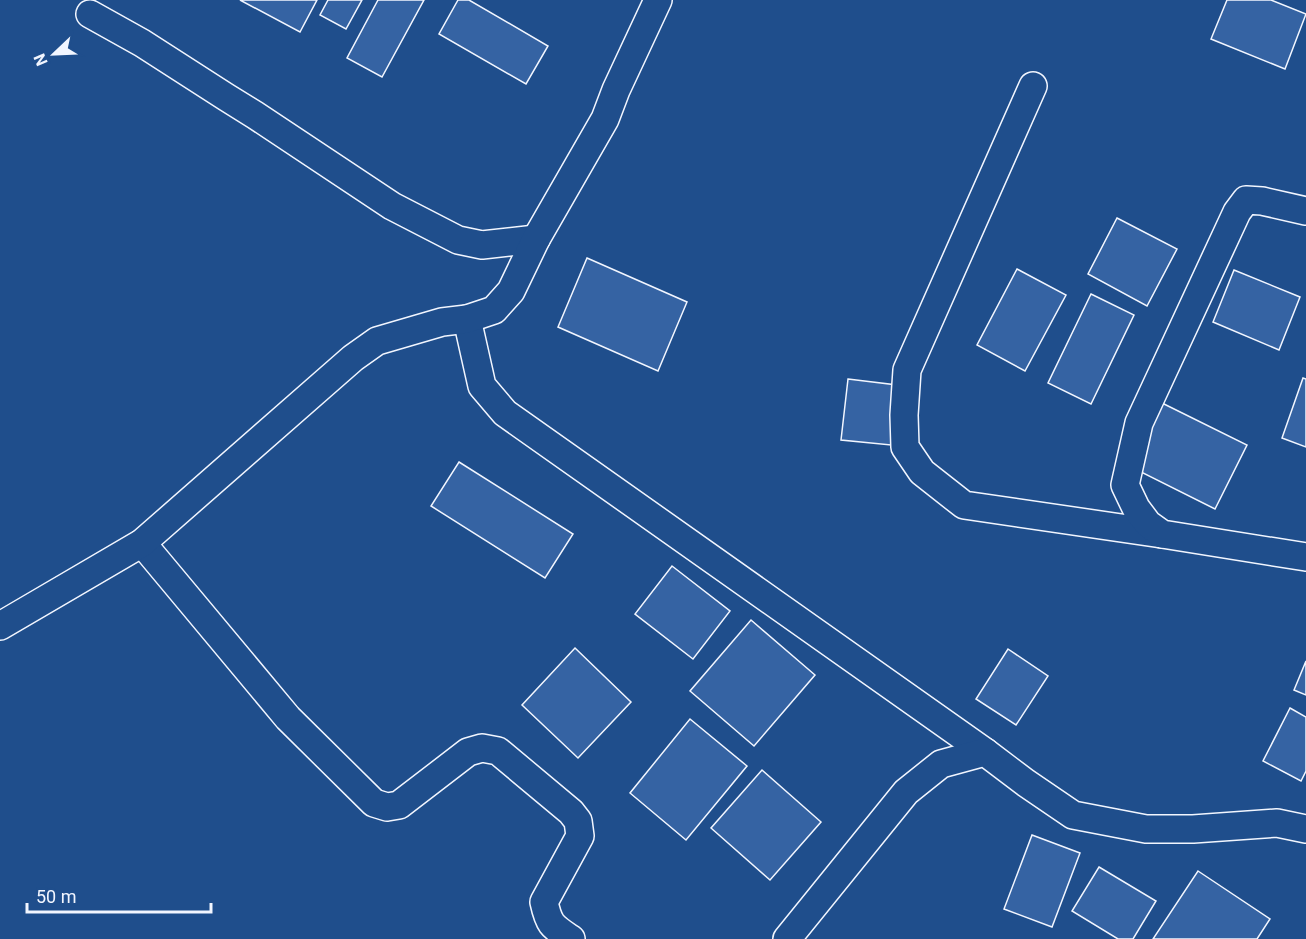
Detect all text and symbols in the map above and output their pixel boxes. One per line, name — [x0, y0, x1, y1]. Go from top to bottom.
north arrow — [24, 24, 84, 84]
text: N — [30, 51, 52, 69]
scale bar — [27, 876, 212, 914]
text: 50 m — [36, 886, 76, 907]

